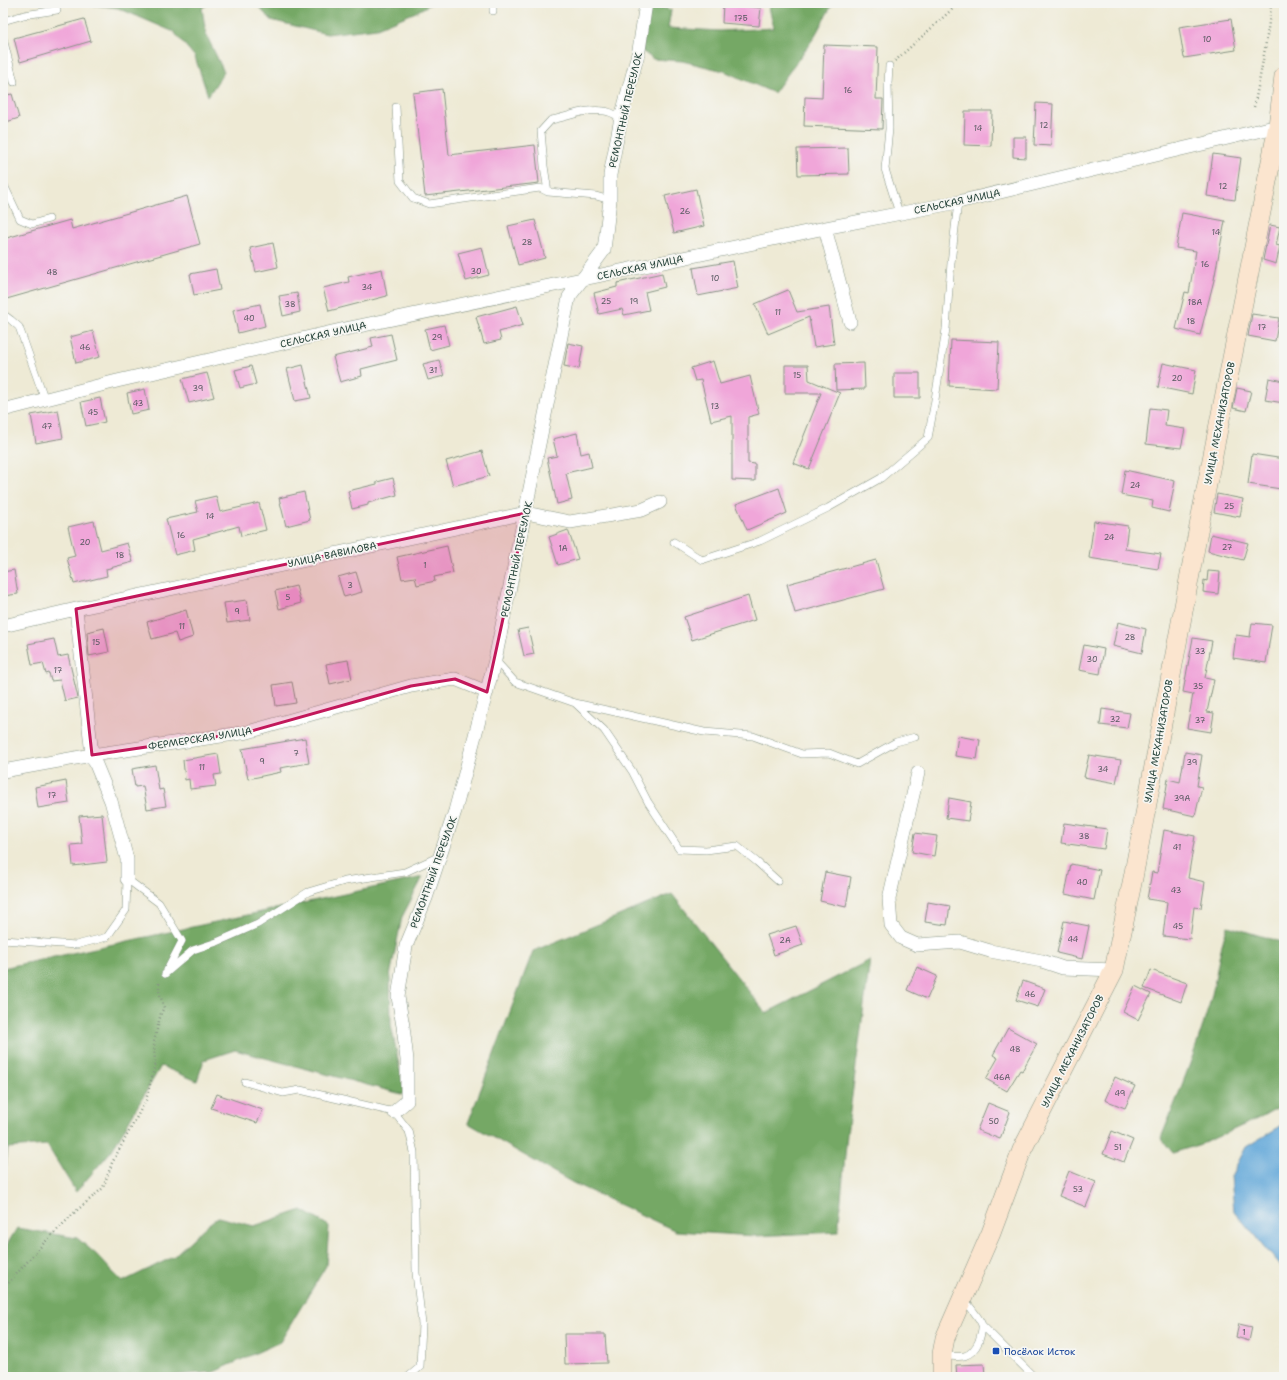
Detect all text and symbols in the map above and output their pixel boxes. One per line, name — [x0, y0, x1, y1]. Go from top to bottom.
house number: 17Б — [734, 13, 748, 24]
house number: 10 — [1203, 34, 1211, 45]
street label: РЕМОНТНЫЙ ПЕРЕУЛОК — [606, 50, 645, 169]
house number: 16 — [844, 85, 853, 96]
house number: 12 — [1040, 120, 1049, 131]
house number: 14 — [974, 123, 983, 134]
house number: 12 — [1219, 181, 1228, 192]
street label: СЕЛЬСКАЯ УЛИЦА — [913, 186, 1001, 217]
house number: 26 — [680, 206, 691, 217]
house number: 14 — [1212, 227, 1221, 238]
house number: 28 — [522, 237, 532, 248]
street label: СЕЛЬСКАЯ УЛИЦА — [596, 252, 684, 283]
house number: 16 — [1201, 259, 1210, 270]
house number: 30 — [470, 266, 482, 277]
house number: 48 — [46, 267, 58, 278]
house number: 10 — [711, 273, 719, 284]
house number: 34 — [362, 282, 373, 293]
house number: 25 — [601, 296, 611, 307]
house number: 19 — [630, 296, 638, 307]
house number: 18А — [1188, 297, 1203, 308]
house number: 38 — [285, 299, 295, 310]
house number: 11 — [775, 307, 781, 318]
house number: 40 — [243, 313, 255, 324]
house number: 18 — [1187, 316, 1195, 327]
street label: СЕЛЬСКАЯ УЛИЦА — [279, 318, 367, 351]
house number: 17 — [1258, 322, 1267, 333]
house number: 29 — [432, 332, 442, 343]
house number: 46 — [79, 342, 91, 353]
street label: УЛИЦА МЕХАНИЗАТОРОВ — [1201, 360, 1238, 486]
house number: 31 — [429, 365, 437, 376]
house number: 15 — [793, 370, 801, 381]
house number: 20 — [1172, 373, 1182, 384]
house number: 39 — [193, 383, 203, 394]
house number: 43 — [133, 398, 143, 409]
house number: 13 — [711, 401, 719, 412]
house number: 45 — [88, 407, 98, 418]
house number: 47 — [42, 421, 53, 432]
house number: 24 — [1130, 480, 1141, 491]
street label: РЕМОНТНЫЙ ПЕРЕУЛОК — [498, 499, 535, 618]
house number: 25 — [1224, 501, 1234, 512]
house number: 14 — [206, 511, 215, 522]
house number: 16 — [177, 530, 186, 541]
house number: 24 — [1104, 532, 1115, 543]
house number: 20 — [80, 537, 90, 548]
street label: УЛИЦА ВАВИЛОВА — [287, 539, 378, 570]
house number: 27 — [1222, 542, 1233, 553]
house number: 1А — [558, 543, 568, 554]
house number: 18 — [116, 550, 124, 561]
house number: 1 — [423, 560, 427, 571]
house number: 3 — [347, 580, 353, 591]
house number: 5 — [286, 592, 291, 603]
house number: 9 — [234, 606, 240, 617]
house number: 11 — [179, 621, 185, 632]
house number: 28 — [1125, 632, 1135, 643]
house number: 15 — [92, 637, 100, 648]
house number: 33 — [1195, 646, 1205, 657]
house number: 30 — [1086, 654, 1098, 665]
house number: 17 — [54, 665, 63, 676]
street label: УЛИЦА МЕХАНИЗАТОРОВ — [1141, 678, 1176, 804]
house number: 35 — [1193, 681, 1203, 692]
house number: 32 — [1110, 714, 1121, 725]
house number: 37 — [1195, 715, 1206, 726]
street label: ФЕРМЕРСКАЯ УЛИЦА — [147, 724, 253, 753]
house number: 7 — [293, 748, 299, 759]
house number: 9 — [259, 756, 265, 767]
house number: 39 — [1187, 757, 1197, 768]
house number: 11 — [199, 762, 205, 773]
house number: 34 — [1098, 764, 1109, 775]
house number: 17 — [48, 790, 57, 801]
house number: 39А — [1174, 793, 1190, 804]
street label: РЕМОНТНЫЙ ПЕРЕУЛОК — [407, 814, 460, 930]
house number: 38 — [1079, 831, 1089, 842]
house number: 41 — [1173, 842, 1181, 853]
house number: 40 — [1076, 877, 1088, 888]
house number: 43 — [1171, 885, 1181, 896]
house number: 45 — [1173, 921, 1183, 932]
house number: 44 — [1068, 934, 1079, 945]
house number: 2А — [779, 935, 791, 946]
house number: 46 — [1024, 989, 1036, 1000]
street label: УЛИЦА МЕХАНИЗАТОРОВ — [1038, 992, 1107, 1110]
house number: 48 — [1009, 1044, 1021, 1055]
house number: 46А — [994, 1072, 1011, 1083]
house number: 49 — [1115, 1088, 1125, 1099]
house number: 50 — [989, 1116, 999, 1127]
house number: 51 — [1114, 1142, 1122, 1153]
house number: 53 — [1073, 1184, 1083, 1195]
house number: 1 — [1242, 1327, 1246, 1338]
place label: Посёлок Исток — [1004, 1345, 1076, 1358]
marker: Посёлок Исток — [991, 1346, 1001, 1356]

